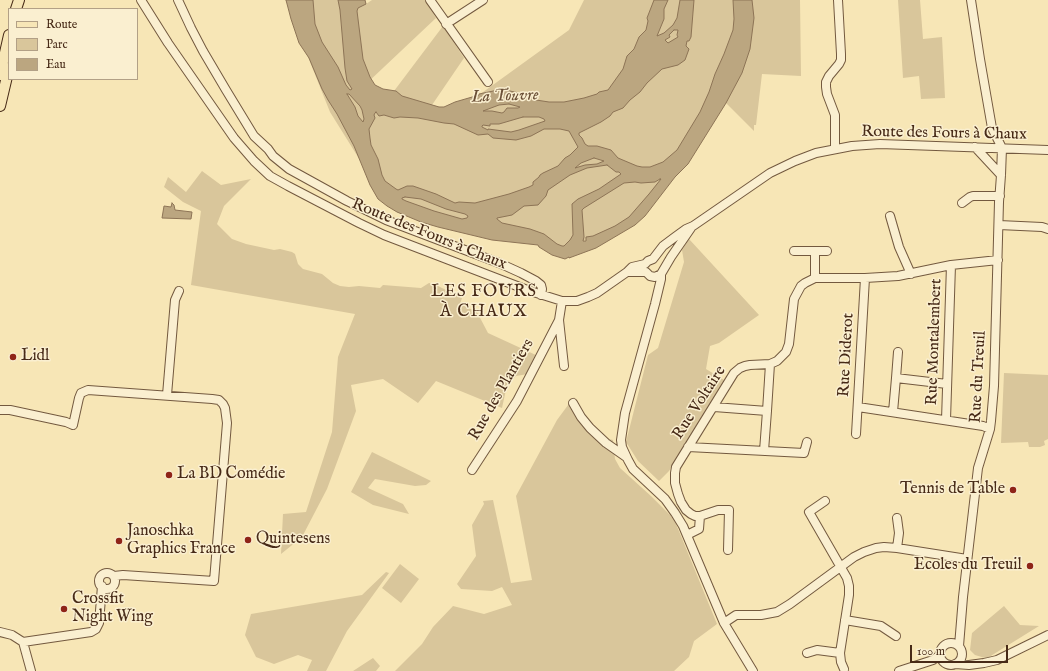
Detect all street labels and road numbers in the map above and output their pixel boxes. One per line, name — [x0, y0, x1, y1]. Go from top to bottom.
street label: Route des Fours à Chaux — [861, 123, 1027, 145]
street label: Route des Fours à Chaux — [349, 195, 509, 275]
street label: Rue Montalembert — [923, 278, 947, 406]
street label: Rue Diderot — [835, 312, 859, 398]
street label: Rue du Treuil — [967, 330, 991, 424]
street label: Rue des Plantiers — [465, 336, 539, 444]
street label: Rue Voltaire — [669, 363, 731, 443]

